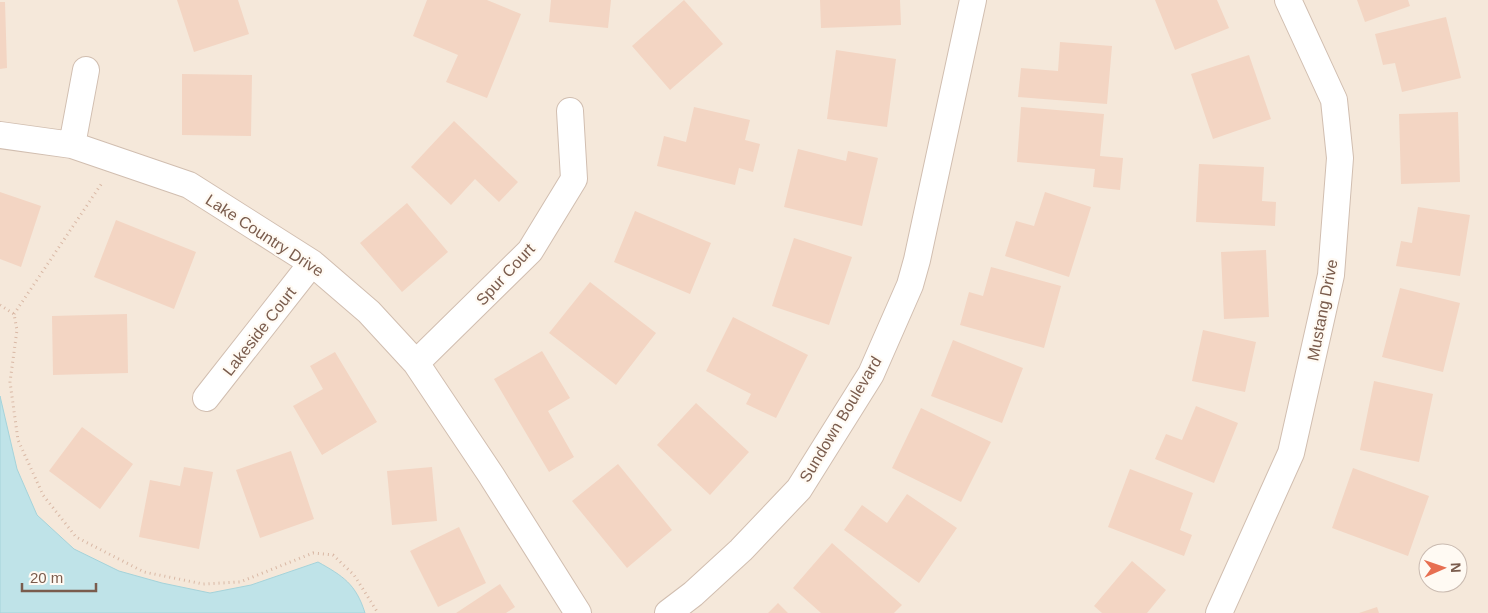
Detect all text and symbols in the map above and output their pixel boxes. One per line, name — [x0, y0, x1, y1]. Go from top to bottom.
street label: Lake Country Drive — [203, 191, 327, 280]
street label: Spur Court — [473, 240, 538, 308]
street label: Mustang Drive — [1304, 258, 1341, 362]
street label: Lakeside Court — [220, 283, 300, 379]
street label: Sundown Boulevard — [796, 353, 885, 485]
north arrow — [1418, 543, 1468, 593]
scale bar — [22, 560, 96, 592]
text: N — [1448, 562, 1464, 573]
text: 20 m — [30, 569, 63, 586]

